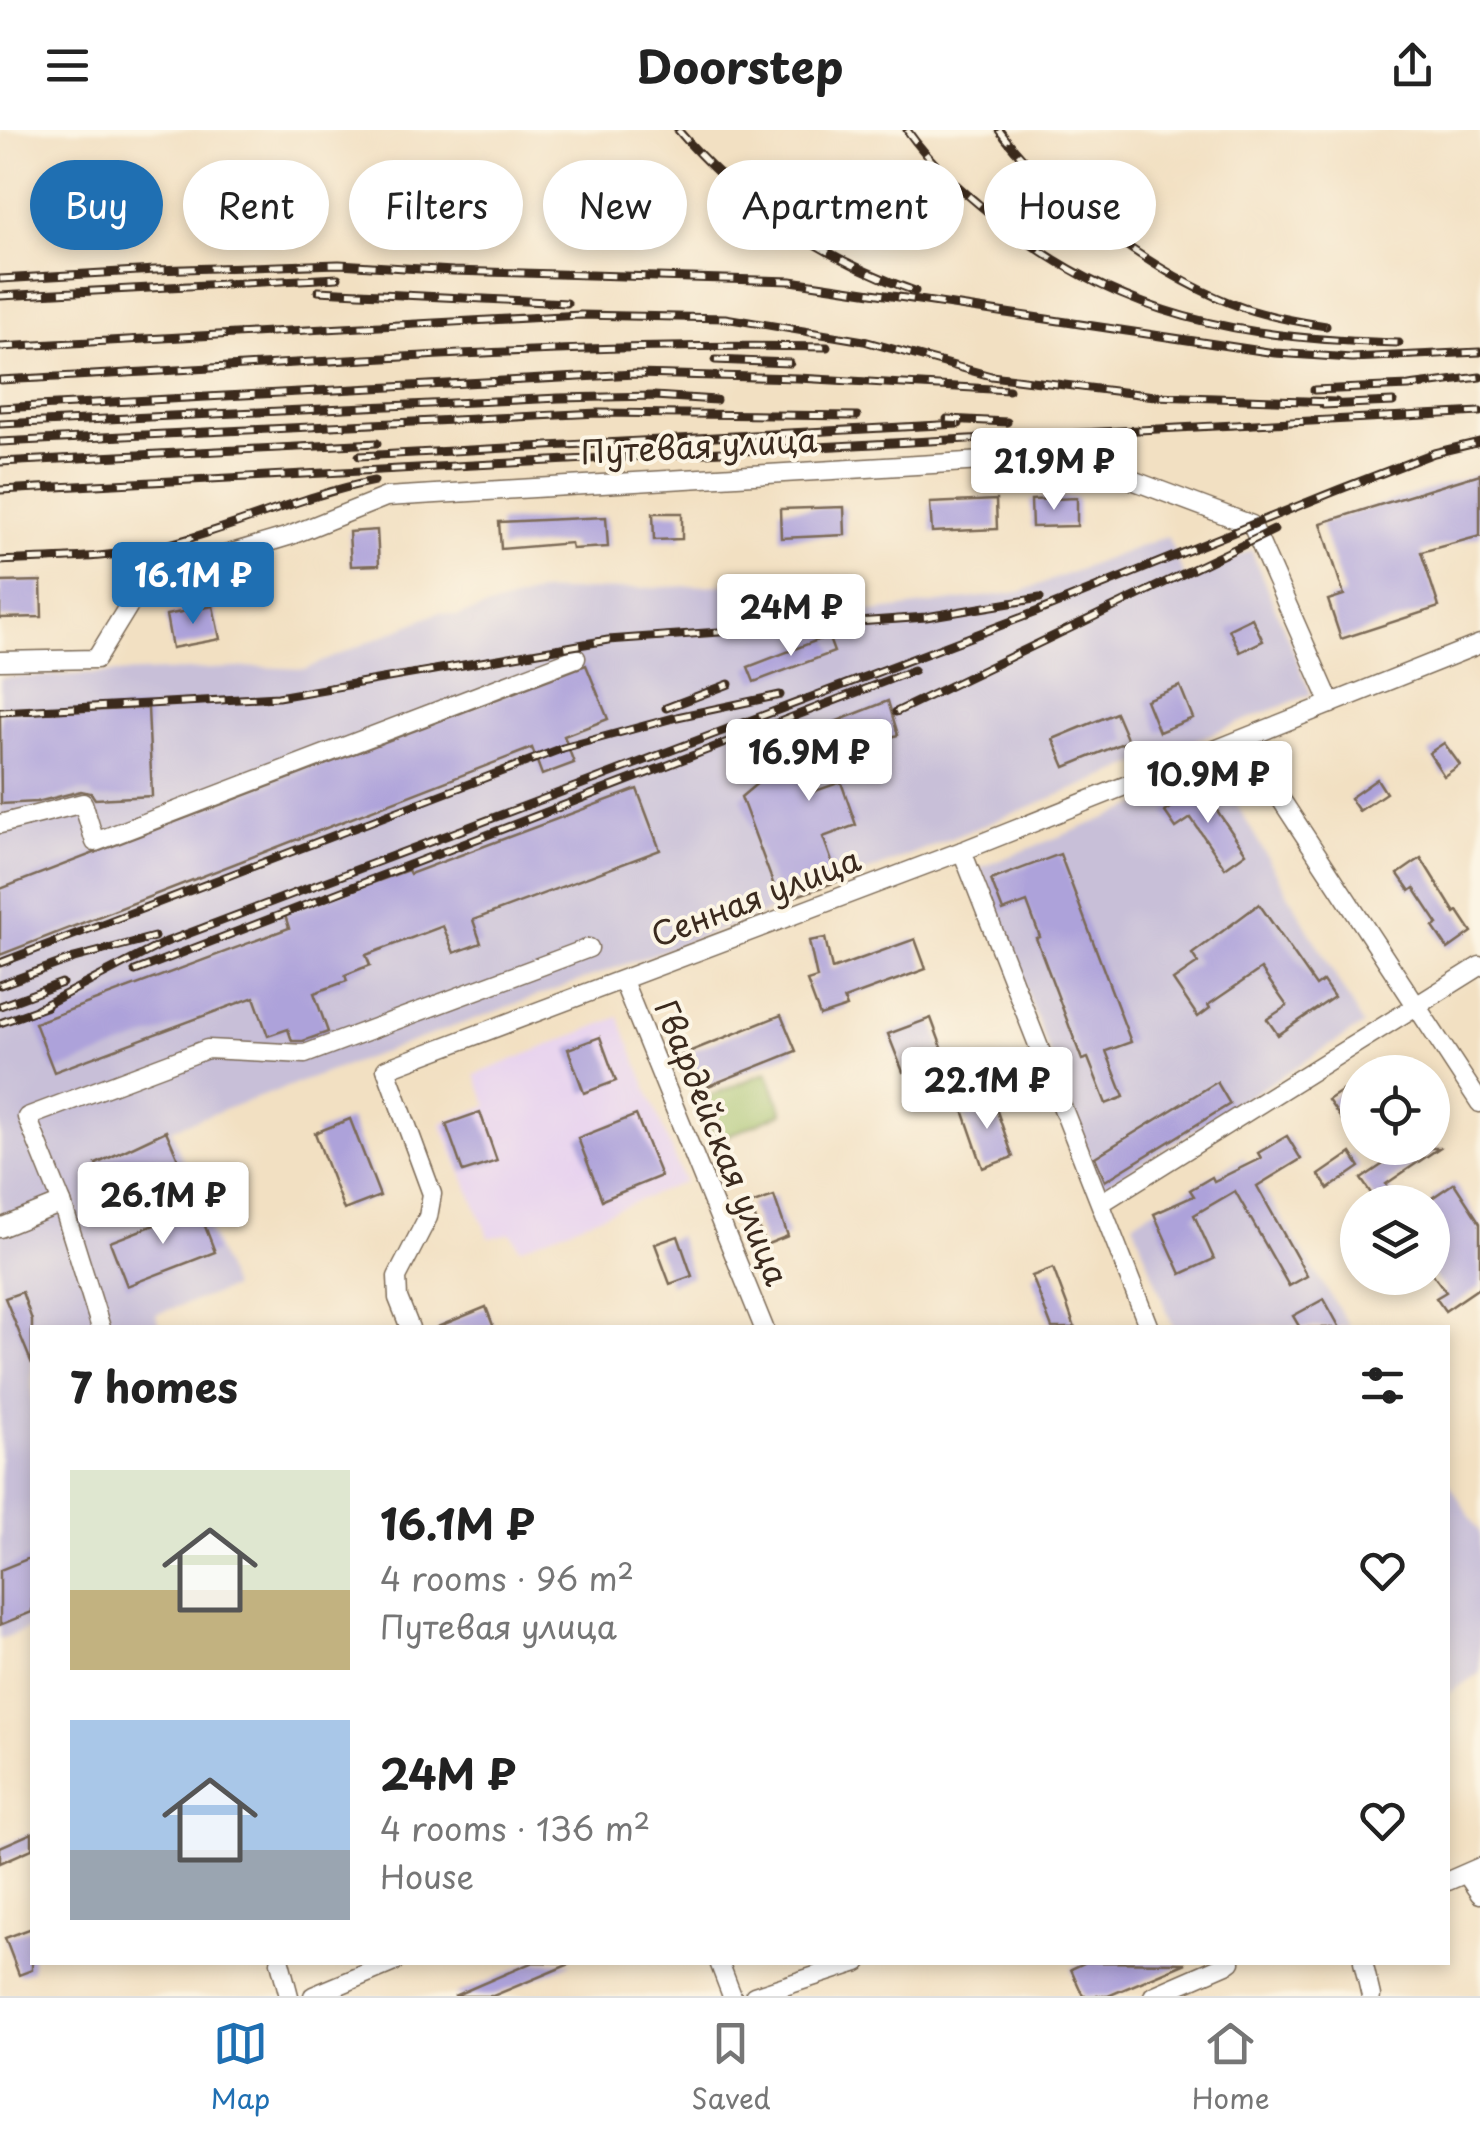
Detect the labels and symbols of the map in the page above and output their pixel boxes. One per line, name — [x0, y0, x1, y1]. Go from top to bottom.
street label: Путевая улица — [579, 415, 818, 475]
pin: 21.9M ₽ — [962, 428, 1146, 513]
pin: 16.1M ₽ — [101, 542, 285, 627]
pin: 24M ₽ — [721, 574, 861, 659]
pin: 16.9M ₽ — [717, 719, 901, 804]
pin: 10.9M ₽ — [1116, 741, 1300, 826]
street label: Сенная улица — [644, 834, 867, 958]
street label: Гвардейская улица — [644, 992, 802, 1292]
pin: 22.1M ₽ — [895, 1047, 1079, 1132]
pin: 26.1M ₽ — [71, 1162, 255, 1247]

